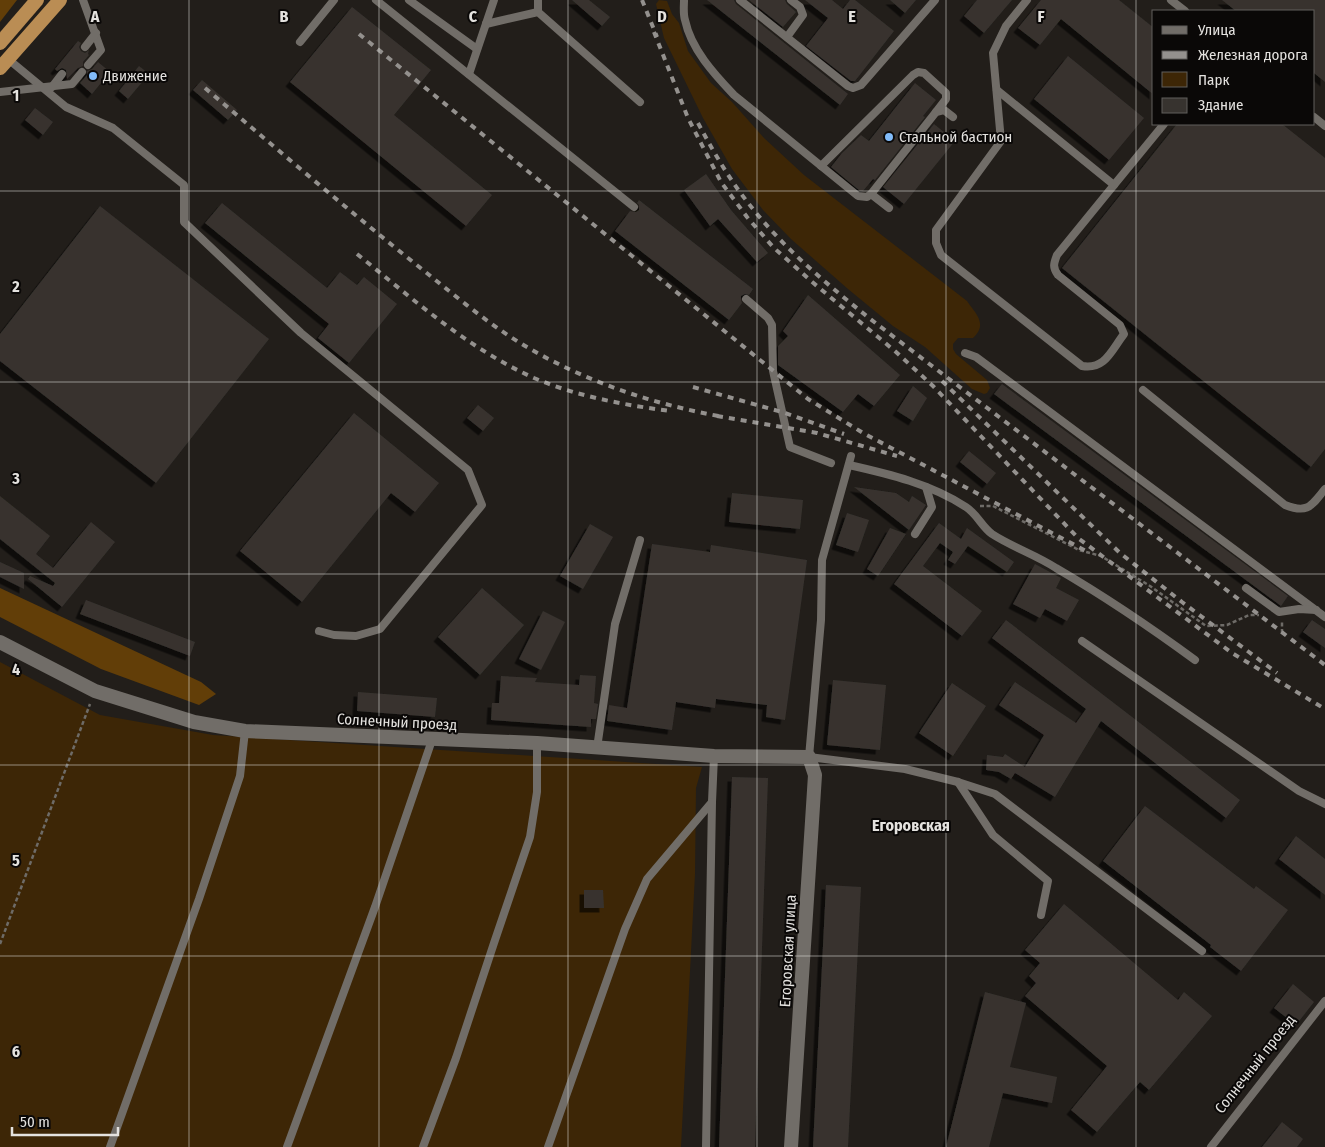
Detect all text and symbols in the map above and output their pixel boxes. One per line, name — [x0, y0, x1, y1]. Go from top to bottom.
text: A — [90, 7, 100, 26]
text: B — [280, 7, 289, 26]
text: C — [469, 7, 478, 26]
text: D — [657, 7, 667, 26]
text: E — [848, 7, 856, 26]
text: F — [1037, 7, 1045, 26]
legend — [1152, 10, 1315, 125]
text: Улица — [1197, 21, 1236, 39]
text: Железная дорога — [1198, 46, 1308, 64]
place label: Движение — [102, 67, 167, 85]
marker: Движение — [87, 70, 99, 82]
text: Парк — [1198, 71, 1229, 89]
text: 1 — [13, 86, 19, 105]
text: Здание — [1198, 96, 1244, 114]
place label: Стальной бастион — [899, 128, 1012, 146]
marker: Стальной бастион — [883, 131, 895, 143]
text: 2 — [11, 277, 20, 296]
text: 3 — [11, 469, 20, 488]
text: 4 — [12, 660, 20, 679]
street label: Солнечный проезд — [337, 710, 457, 734]
district label: Егоровская — [872, 816, 950, 835]
text: 5 — [12, 851, 20, 870]
street label: Егоровская улица — [776, 894, 800, 1008]
street label: Солнечный проезд — [1211, 1011, 1299, 1117]
text: 6 — [12, 1042, 20, 1061]
scale bar — [12, 1104, 119, 1136]
text: 50 m — [20, 1113, 50, 1131]

